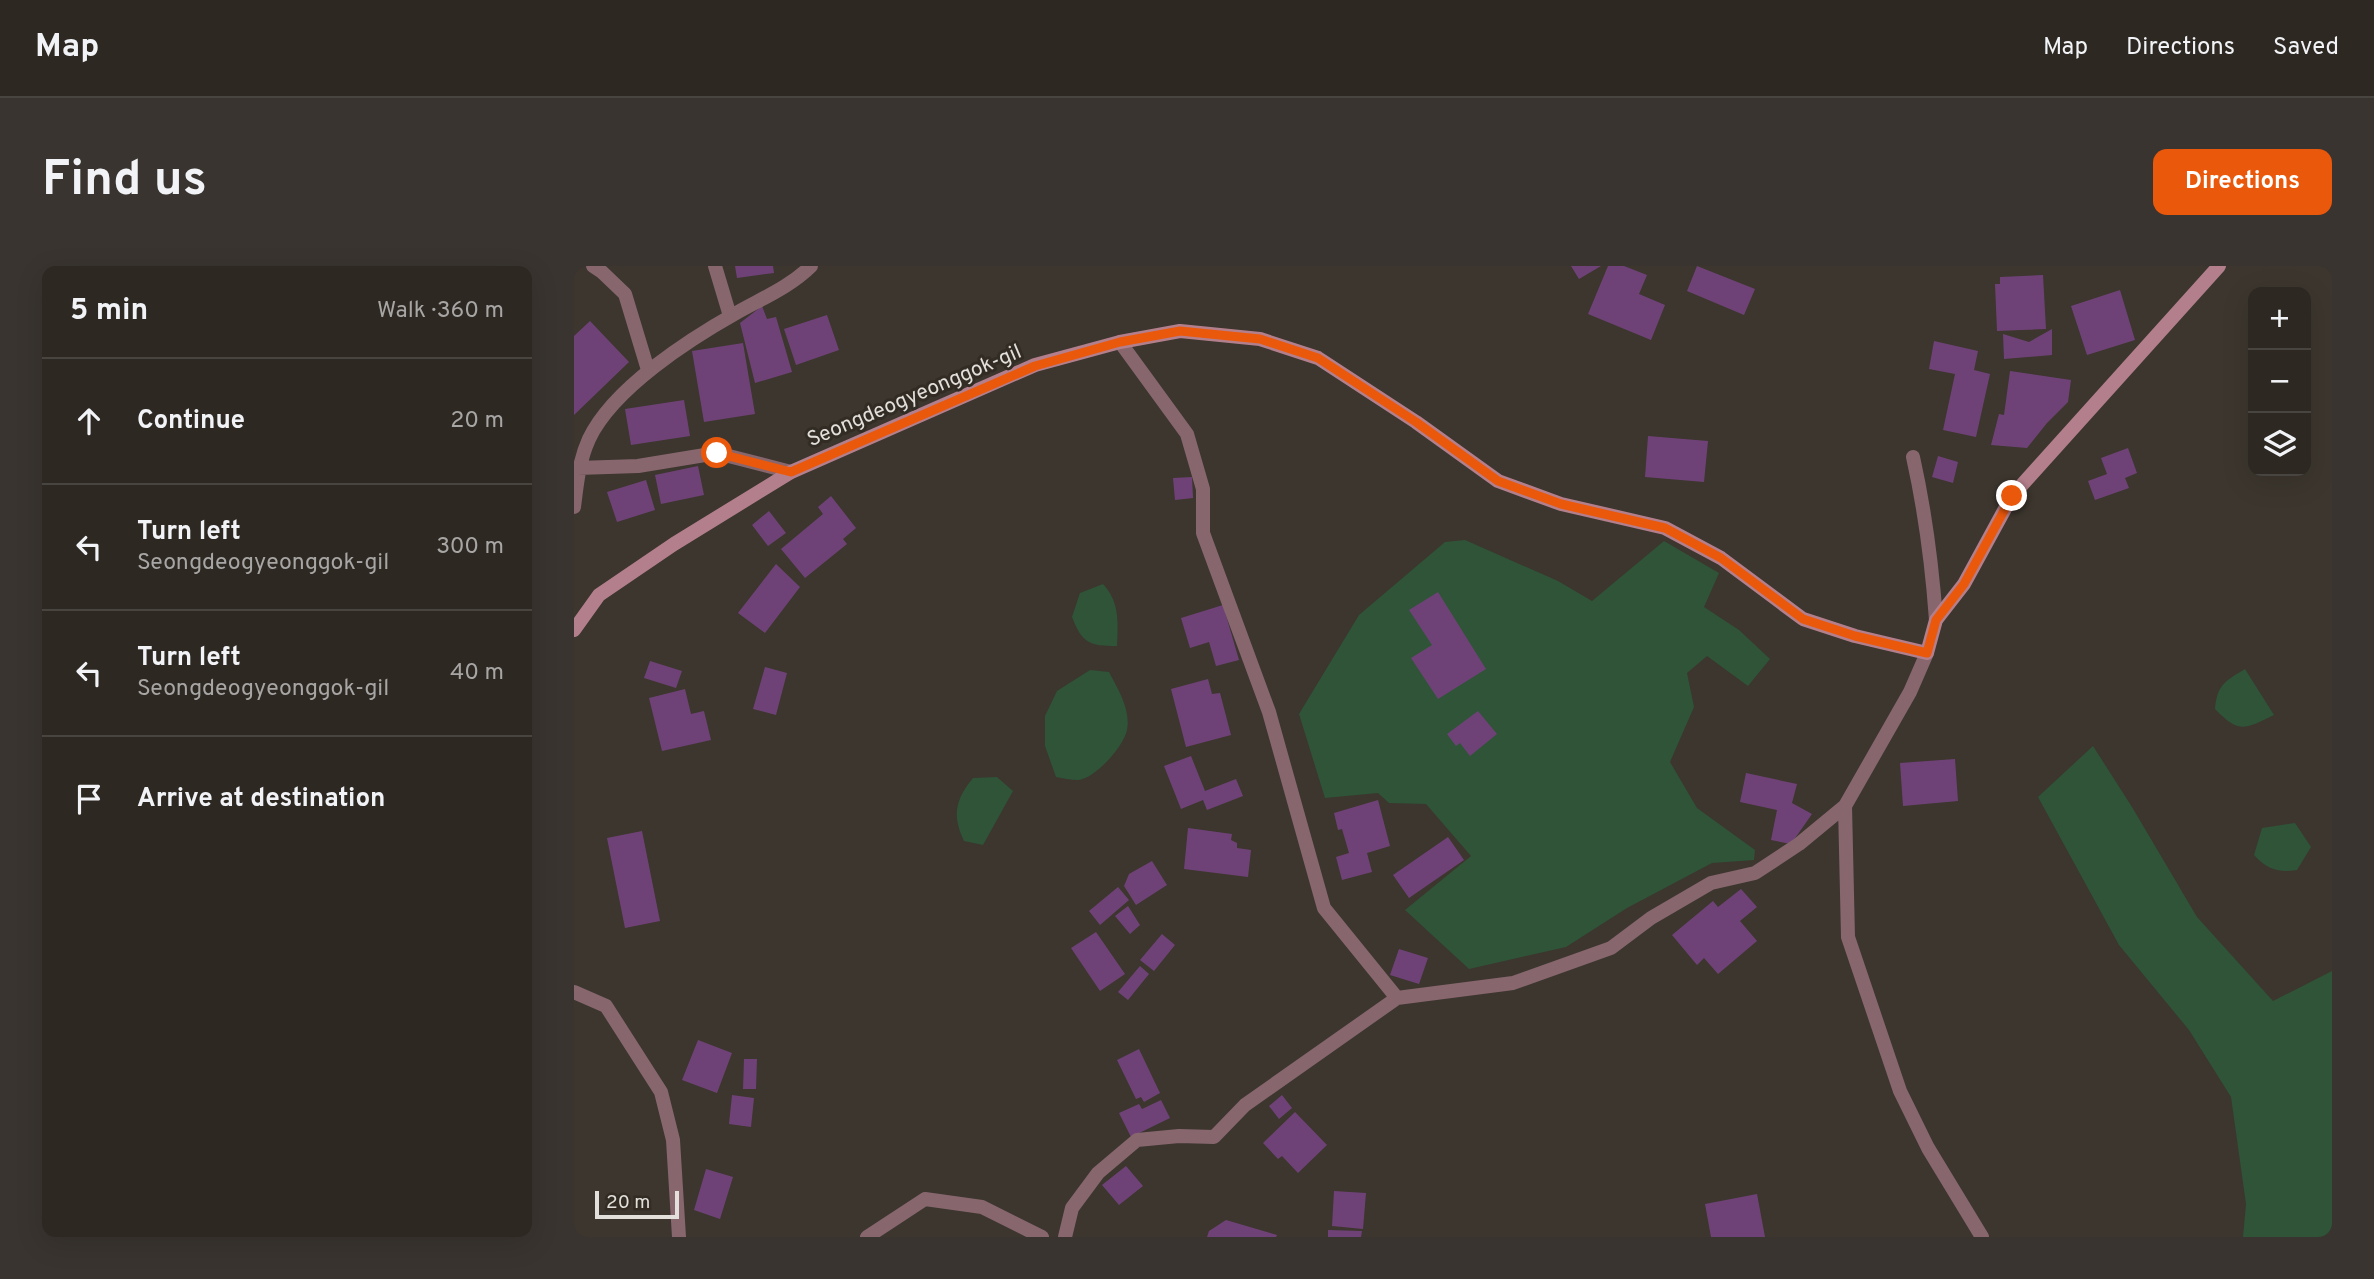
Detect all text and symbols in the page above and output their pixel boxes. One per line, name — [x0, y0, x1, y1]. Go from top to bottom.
text: Map — [35, 27, 99, 69]
text: Map — [2043, 33, 2088, 63]
text: Directions — [2126, 33, 2235, 63]
text: Saved — [2273, 33, 2339, 63]
button: Directions — [2153, 149, 2332, 215]
text: Find us — [42, 151, 207, 213]
map controls — [2248, 287, 2311, 476]
button: + — [2248, 287, 2311, 350]
text: 5 min — [70, 293, 148, 330]
text: Walk · 360 m — [377, 297, 504, 326]
street label: Seongdeogyeonggok-gil — [803, 339, 1026, 454]
button: − — [2248, 350, 2311, 413]
icon: ahead — [70, 402, 108, 440]
text: Continue — [137, 405, 245, 438]
text: 20 m — [450, 407, 504, 436]
button: layers — [2248, 413, 2311, 476]
route start — [701, 437, 732, 468]
route end — [1996, 480, 2027, 511]
text: Turn left — [137, 516, 241, 549]
icon: left — [70, 528, 108, 566]
text: 300 m — [436, 533, 504, 562]
text: Seongdeogyeonggok-gil — [137, 549, 389, 578]
text: Turn left — [137, 642, 241, 675]
icon: left — [70, 654, 108, 692]
text: 40 m — [450, 659, 504, 688]
text: Seongdeogyeonggok-gil — [137, 675, 389, 704]
icon: arrive — [70, 780, 108, 818]
text: Arrive at destination — [137, 783, 385, 816]
scale bar — [595, 1188, 679, 1220]
text: 20 m — [606, 1191, 650, 1215]

